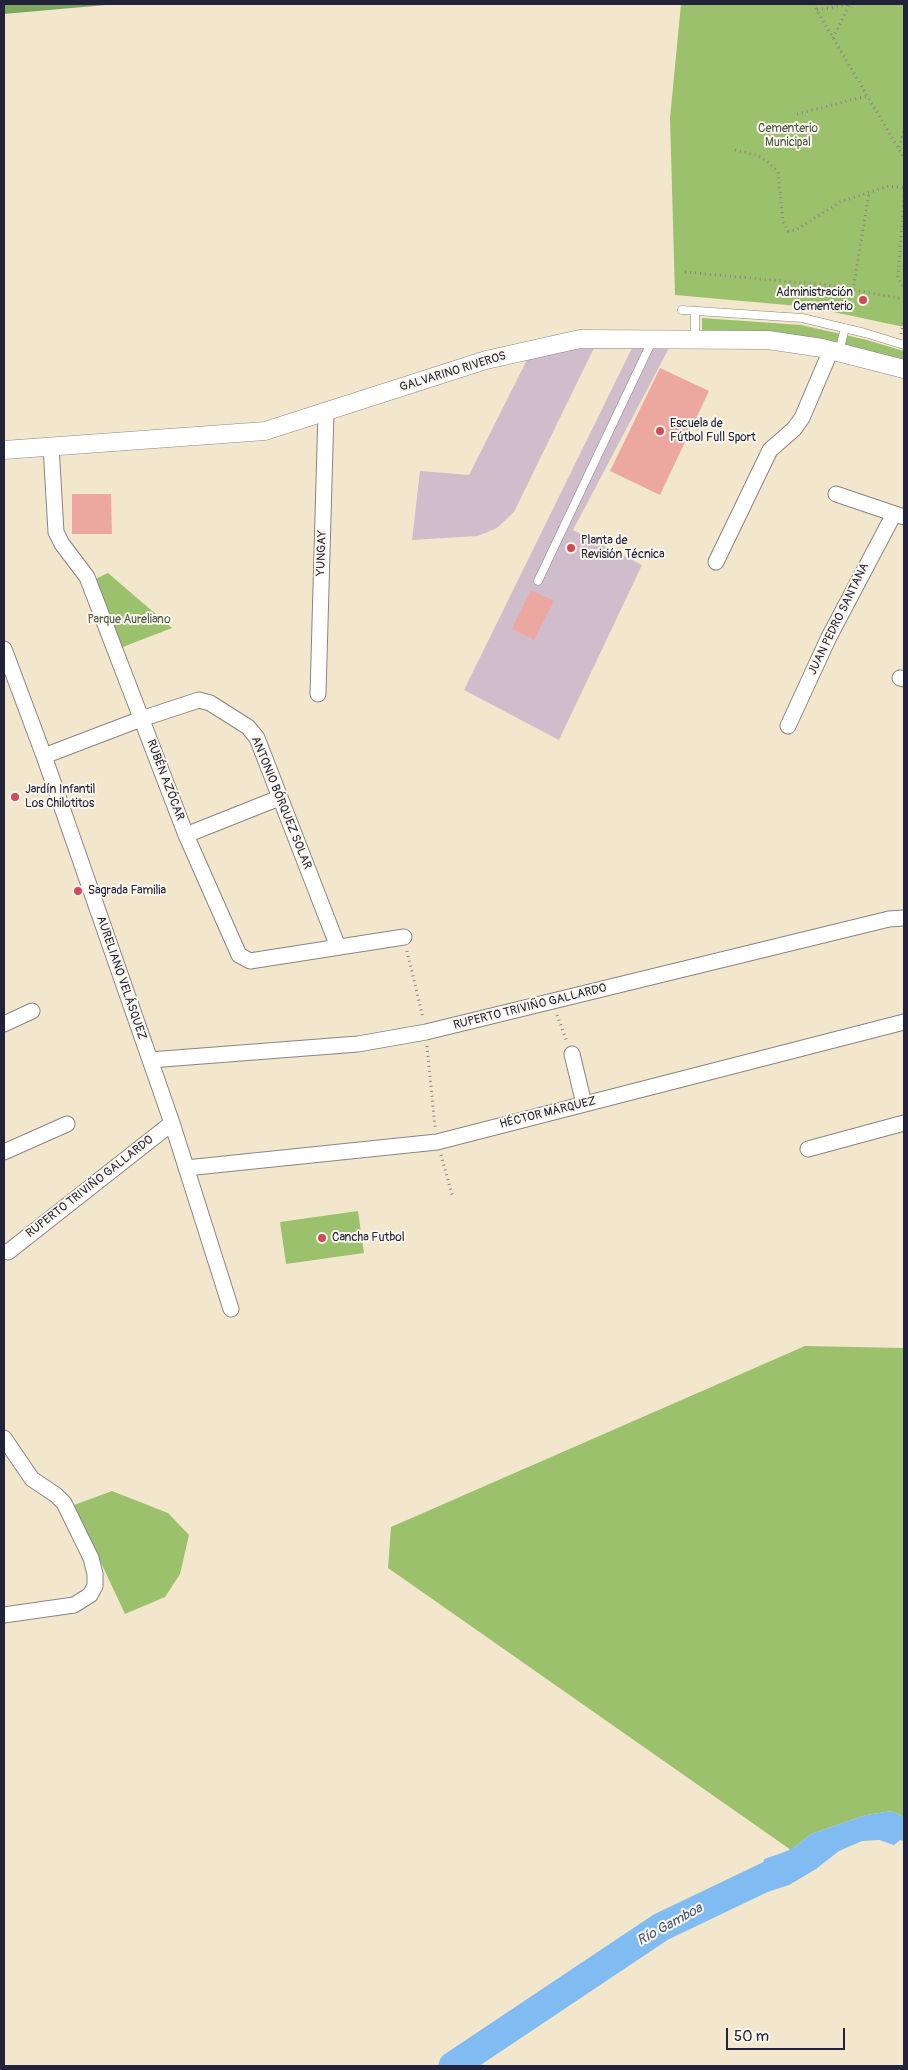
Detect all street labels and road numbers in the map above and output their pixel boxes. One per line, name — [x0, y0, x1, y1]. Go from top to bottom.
street label: GALVARINO RIVEROS — [398, 349, 508, 395]
street label: YUNGAY — [314, 530, 330, 576]
street label: JUAN PEDRO SANTANA — [806, 561, 872, 677]
street label: ANTONIO BÓRQUEZ SOLAR — [248, 734, 314, 872]
street label: RUBÉN AZÓCAR — [143, 738, 187, 822]
street label: AURELIANO VELÁSQUEZ — [93, 914, 149, 1042]
street label: RUPERTO TRIVIÑO GALLARDO — [452, 981, 608, 1033]
street label: HÉCTOR MÁRQUEZ — [498, 1094, 598, 1132]
street label: RUPERTO TRIVIÑO GALLARDO — [24, 1133, 156, 1241]

